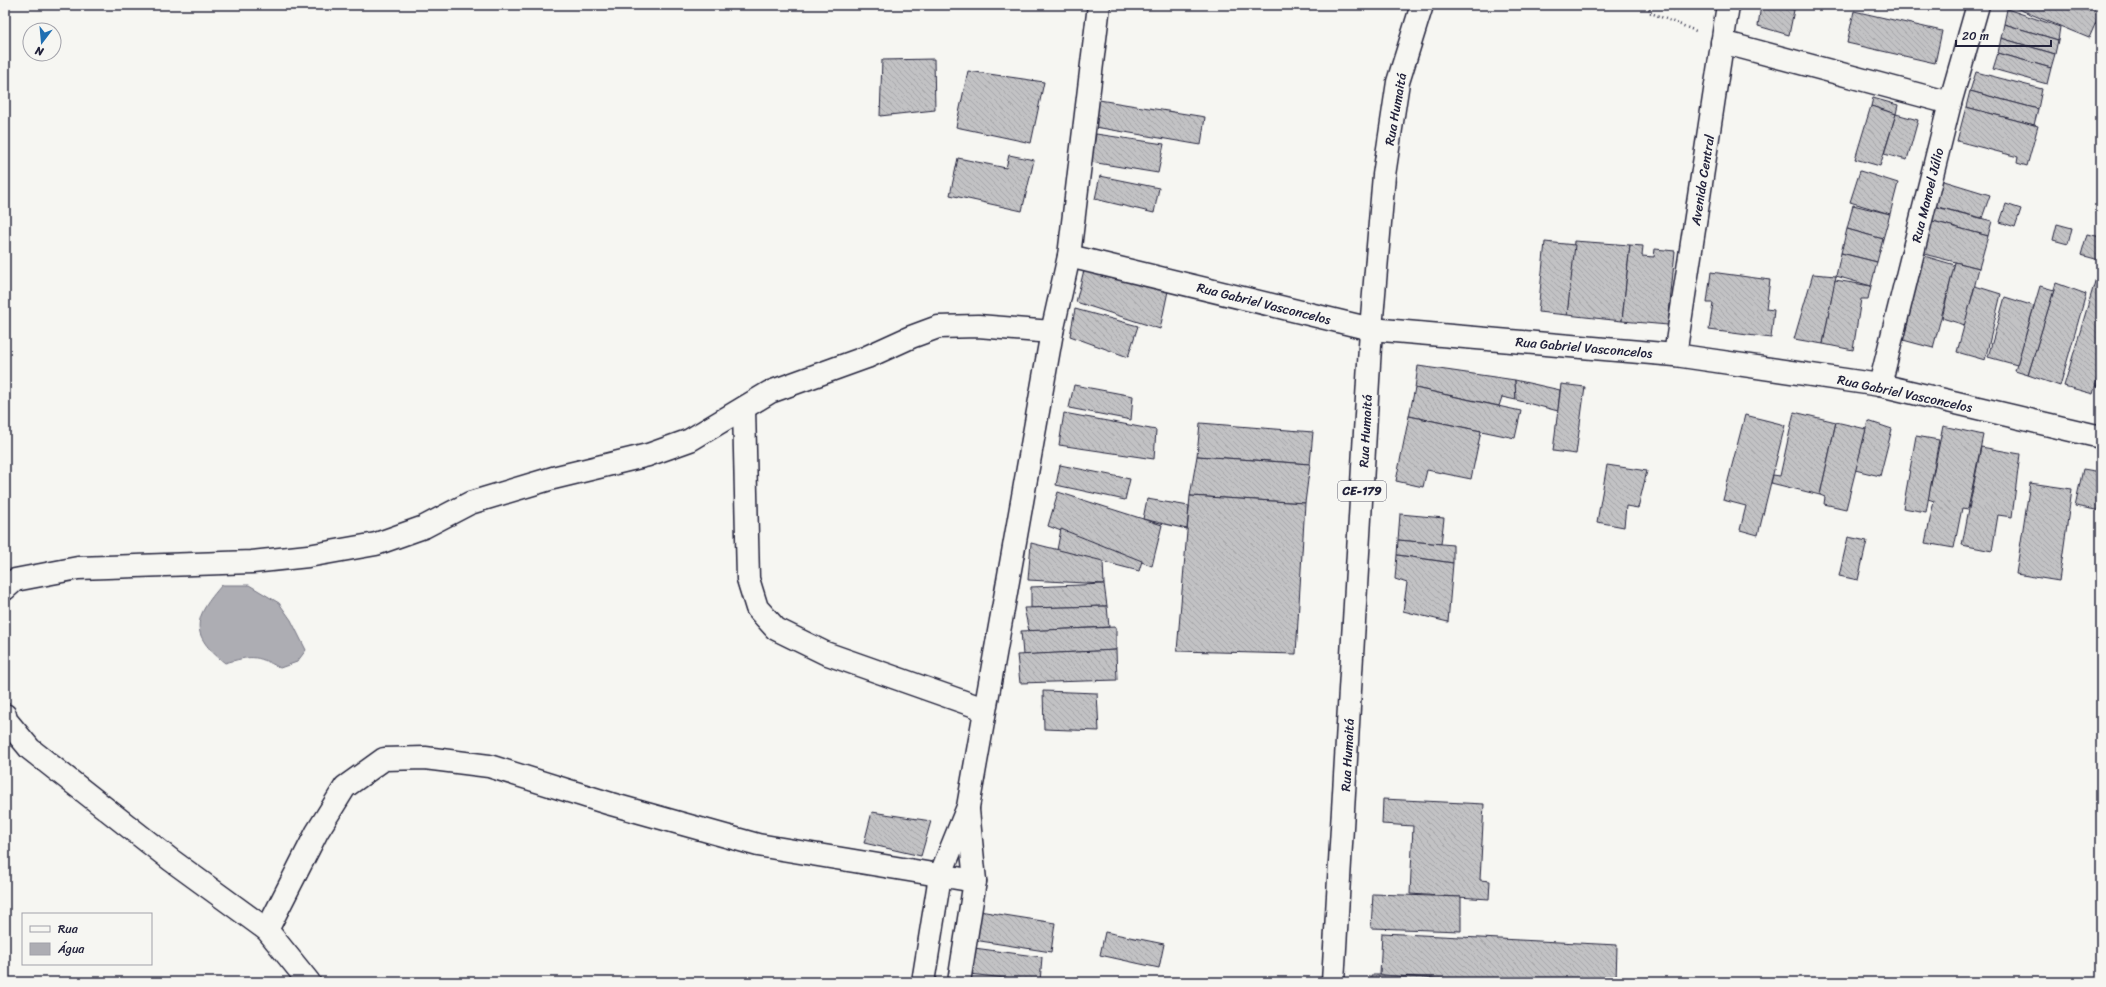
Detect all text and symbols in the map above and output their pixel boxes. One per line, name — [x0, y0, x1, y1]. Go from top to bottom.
north arrow — [22, 22, 62, 62]
scale bar — [1956, 22, 2051, 48]
text: 20 m — [1962, 25, 1989, 47]
text: N — [33, 41, 47, 62]
street label: Rua Humaitá — [1378, 71, 1413, 147]
street label: Avenida Central — [1684, 133, 1721, 228]
street label: Rua Manoel Júlio — [1905, 145, 1950, 245]
street label: Rua Gabriel Vasconcelos — [1194, 276, 1334, 331]
street label: Rua Gabriel Vasconcelos — [1515, 330, 1654, 365]
street label: Rua Gabriel Vasconcelos — [1835, 368, 1975, 419]
street label: Rua Humaitá — [1352, 393, 1379, 468]
road number: CE-179 — [1338, 481, 1386, 501]
street label: Rua Humaitá — [1334, 717, 1361, 792]
legend — [22, 913, 152, 965]
text: Rua — [58, 918, 79, 940]
text: Água — [57, 938, 85, 960]

